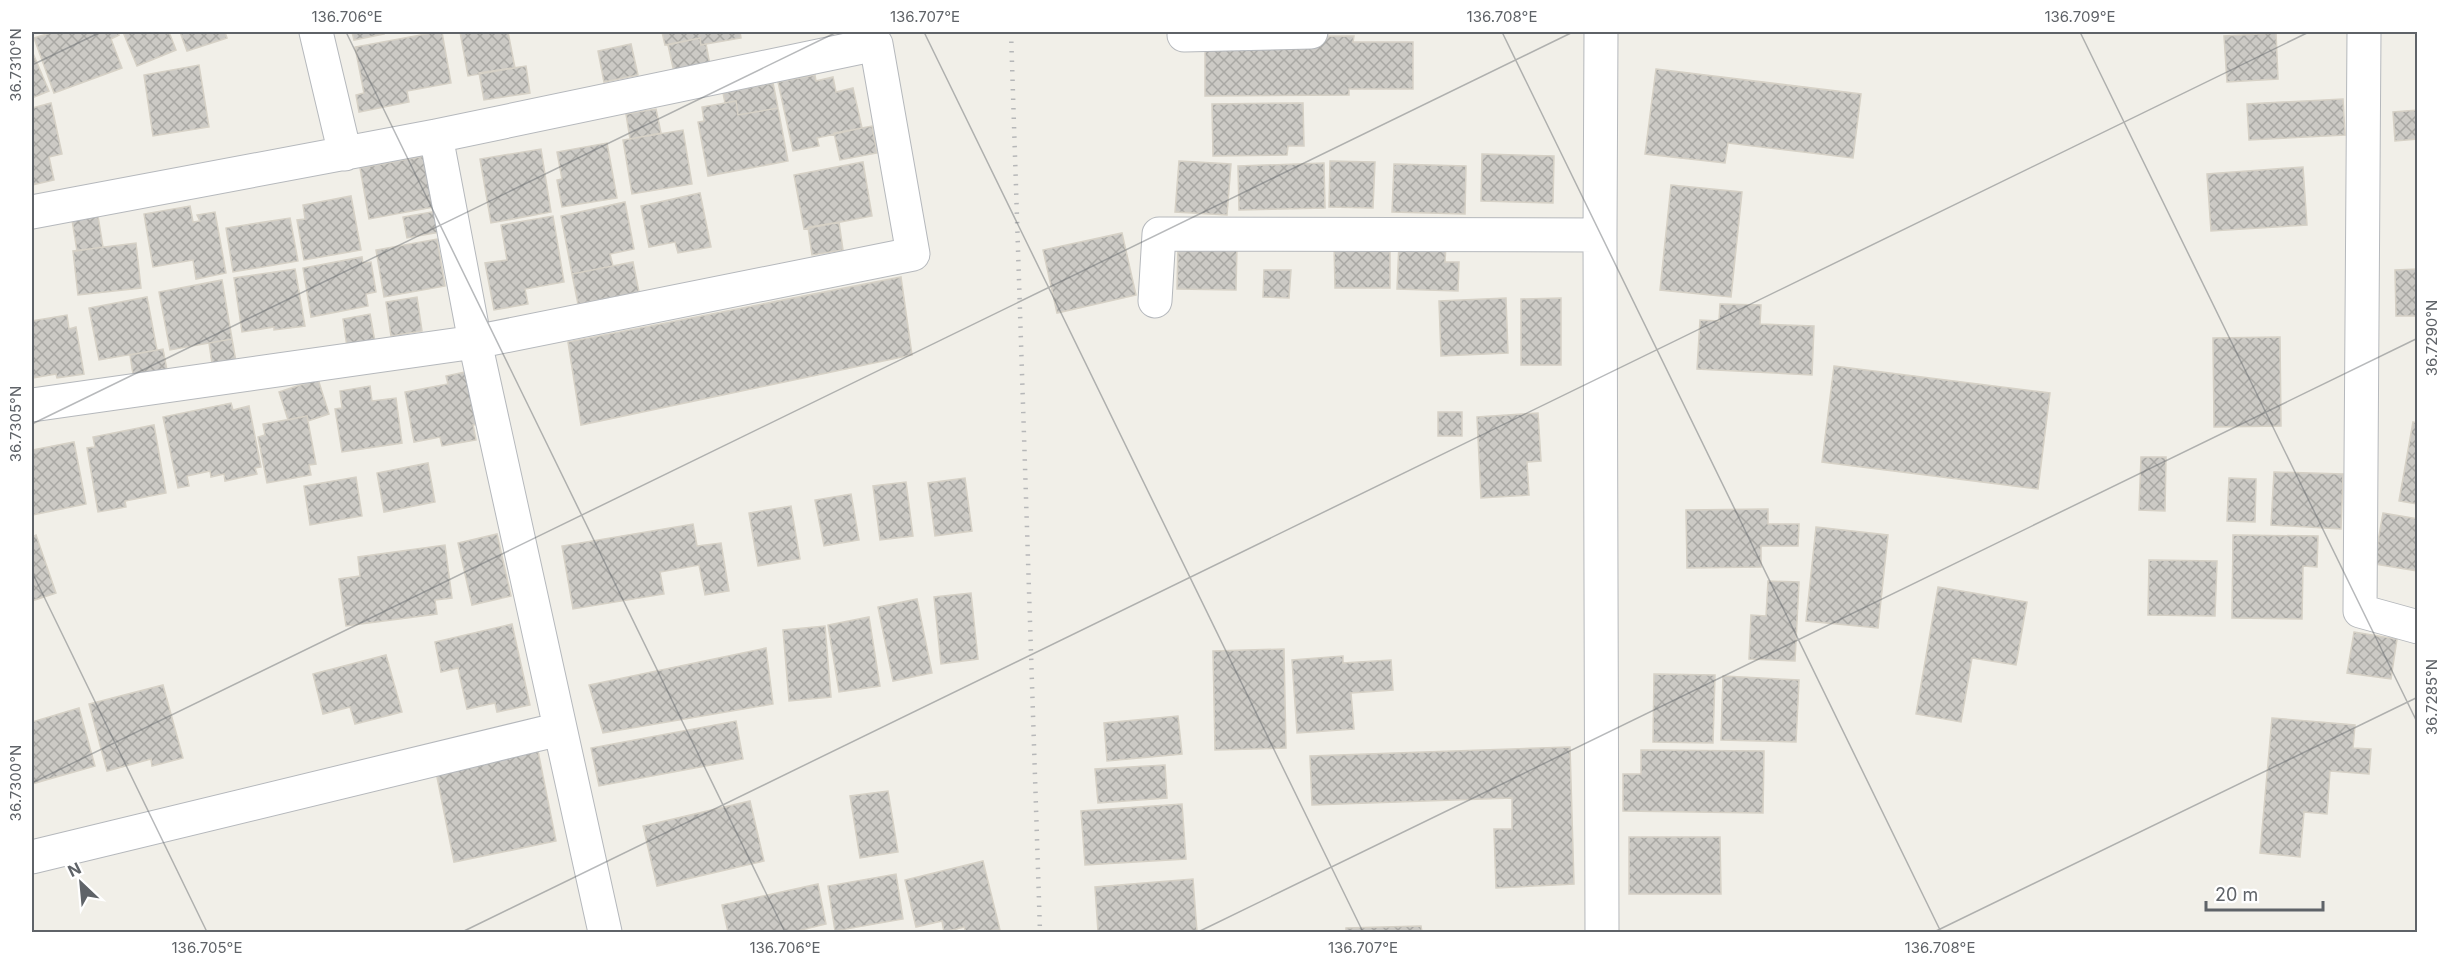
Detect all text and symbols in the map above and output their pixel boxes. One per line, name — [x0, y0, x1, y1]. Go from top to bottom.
text: 136.706°E — [311, 7, 383, 26]
text: 136.707°E — [890, 7, 960, 26]
text: 136.708°E — [1467, 7, 1537, 26]
text: 136.709°E — [2044, 7, 2116, 26]
text: 36.7310°N — [6, 28, 25, 102]
text: 36.7290°N — [2422, 300, 2441, 376]
text: 36.7305°N — [6, 386, 25, 462]
text: 36.7285°N — [2422, 659, 2441, 735]
text: 36.7300°N — [6, 745, 25, 821]
north arrow — [51, 853, 111, 913]
text: N — [65, 858, 84, 881]
scale bar — [2206, 874, 2323, 912]
text: 20 m — [2215, 884, 2258, 905]
text: 136.705°E — [172, 938, 242, 957]
text: 136.706°E — [749, 938, 821, 957]
text: 136.707°E — [1328, 938, 1398, 957]
text: 136.708°E — [1905, 938, 1975, 957]

